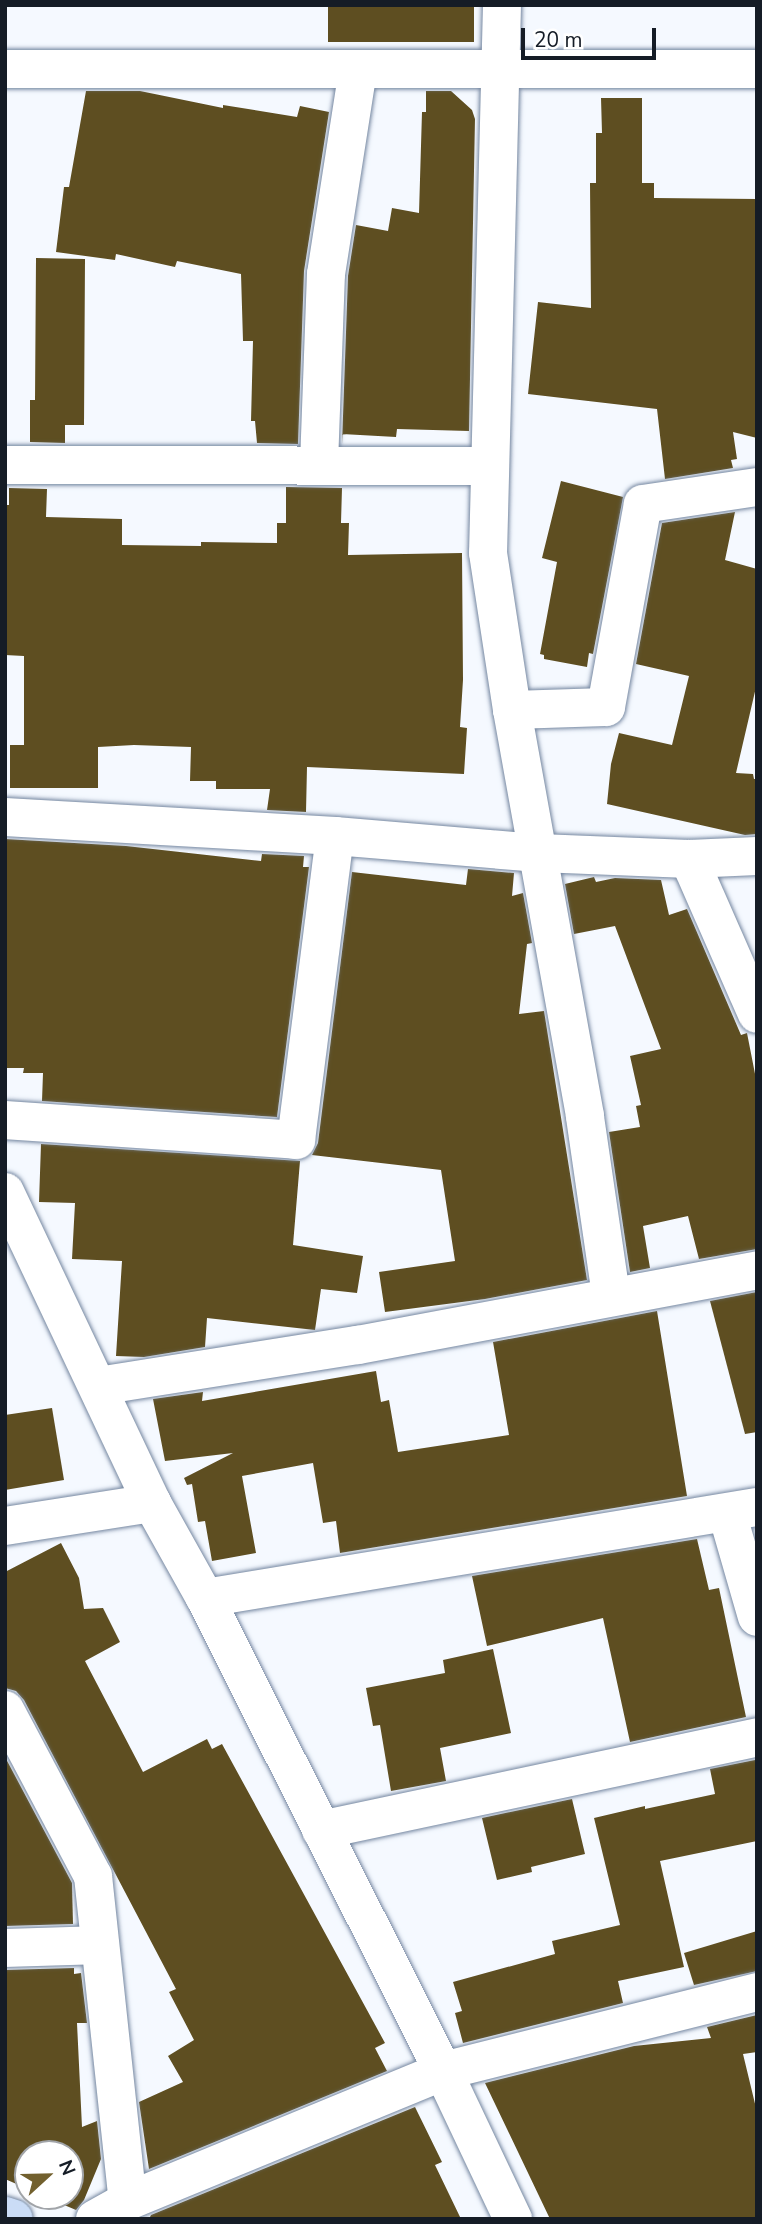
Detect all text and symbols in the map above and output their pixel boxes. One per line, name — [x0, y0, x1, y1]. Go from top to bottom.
scale bar — [524, 14, 659, 58]
text: 20 m — [534, 26, 583, 54]
north arrow — [14, 2140, 84, 2210]
text: N — [52, 2156, 81, 2179]

